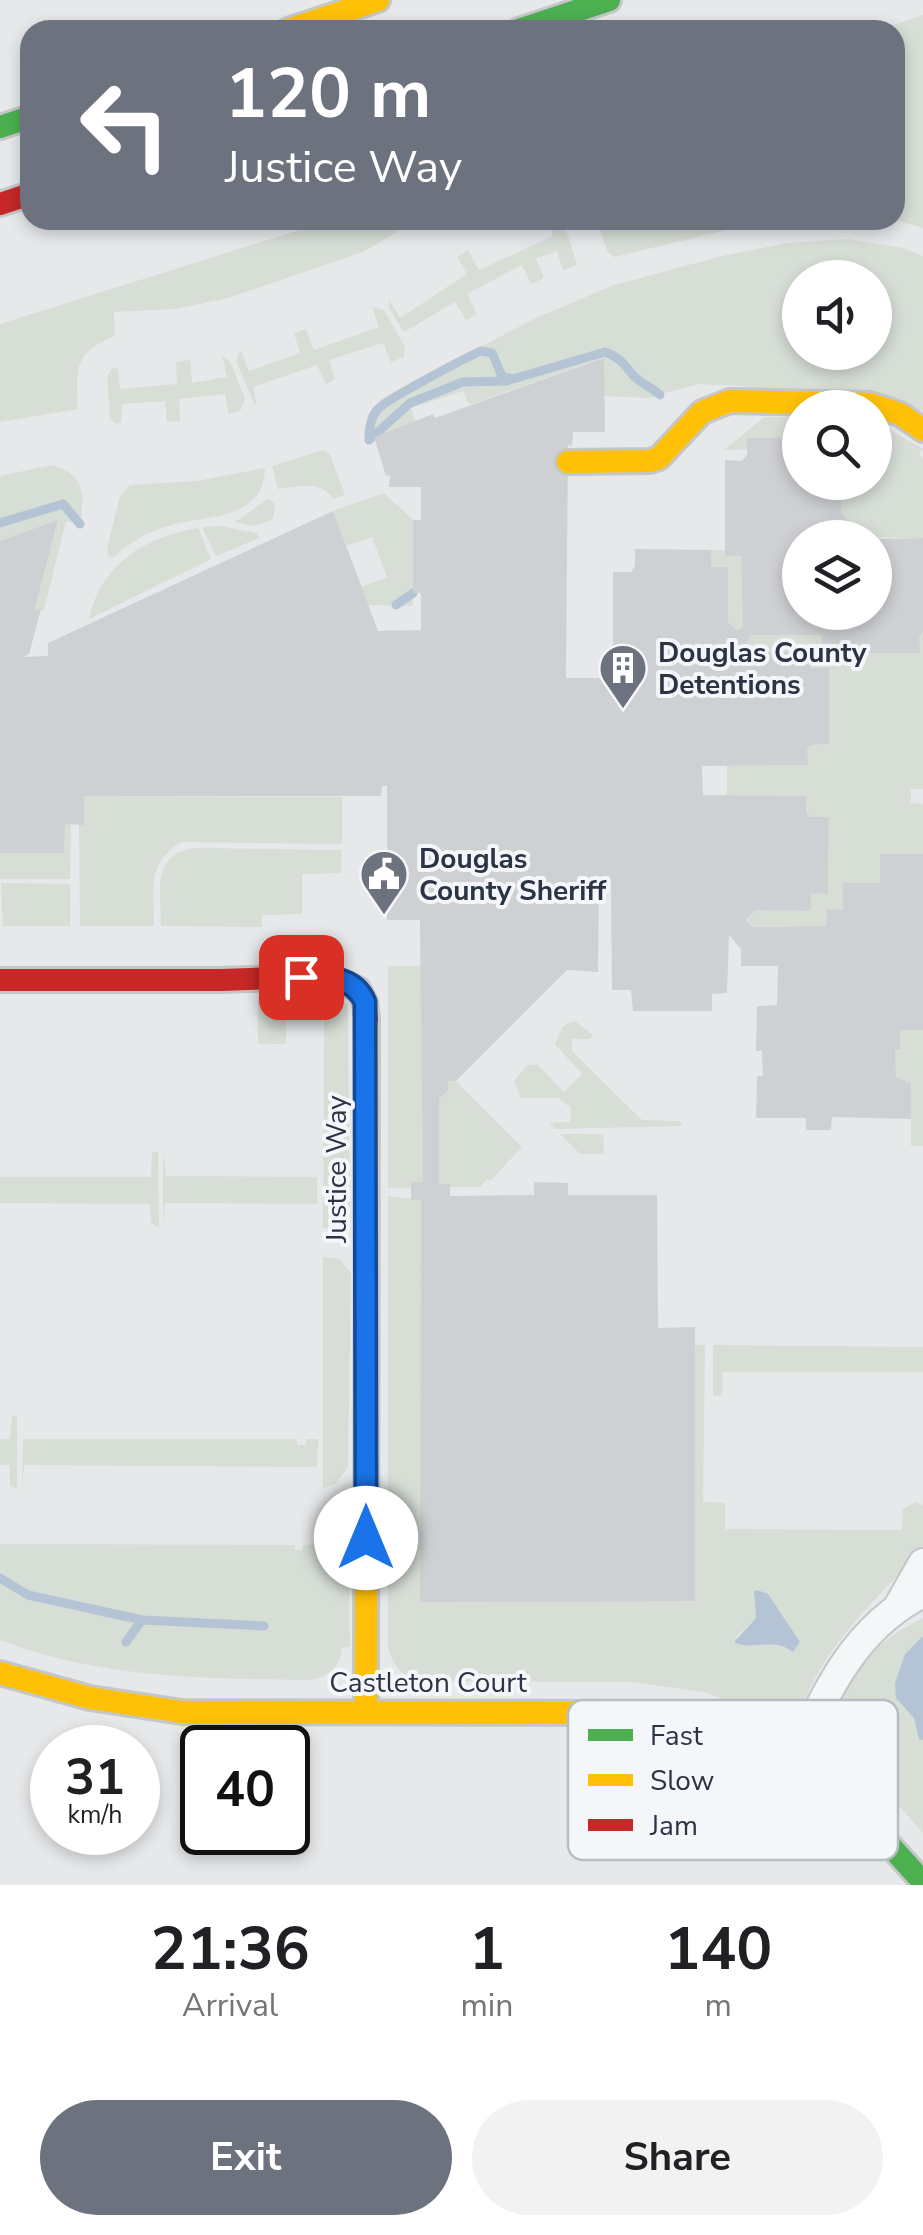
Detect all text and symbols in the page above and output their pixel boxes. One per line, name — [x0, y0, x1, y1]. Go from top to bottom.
text: 120 m — [225, 46, 431, 142]
icon: left — [60, 60, 190, 190]
text: Justice Way — [225, 137, 462, 198]
map controls — [782, 260, 892, 630]
button: sound — [782, 260, 892, 370]
button: search — [782, 390, 892, 500]
button: layers — [782, 520, 892, 630]
place label: Douglas County Detentions — [658, 634, 867, 704]
building icon: Douglas County Detentions — [597, 642, 649, 710]
place label: Douglas County Sheriff — [419, 840, 607, 910]
public building icon: Douglas County Sheriff — [358, 848, 410, 916]
pin — [259, 935, 344, 1020]
icon: arrive — [274, 950, 329, 1005]
street label: Justice Way — [318, 1095, 356, 1244]
position arrow — [314, 1486, 418, 1590]
street label: Castleton Court — [329, 1664, 527, 1702]
legend — [568, 1700, 898, 1860]
text: Fast — [650, 1717, 703, 1755]
speed limit sign: 40 — [180, 1725, 310, 1855]
text: 31 — [65, 1743, 125, 1812]
text: Slow — [650, 1762, 714, 1800]
text: km/h — [67, 1798, 123, 1832]
text: Jam — [649, 1807, 698, 1845]
text: 21:36 — [151, 1908, 310, 1990]
text: 1 — [469, 1908, 505, 1990]
text: 140 — [664, 1908, 772, 1990]
text: Arrival — [182, 1984, 278, 2027]
text: min — [460, 1984, 513, 2027]
text: m — [704, 1984, 732, 2027]
button: Exit — [40, 2100, 452, 2215]
button: Share — [472, 2100, 883, 2215]

